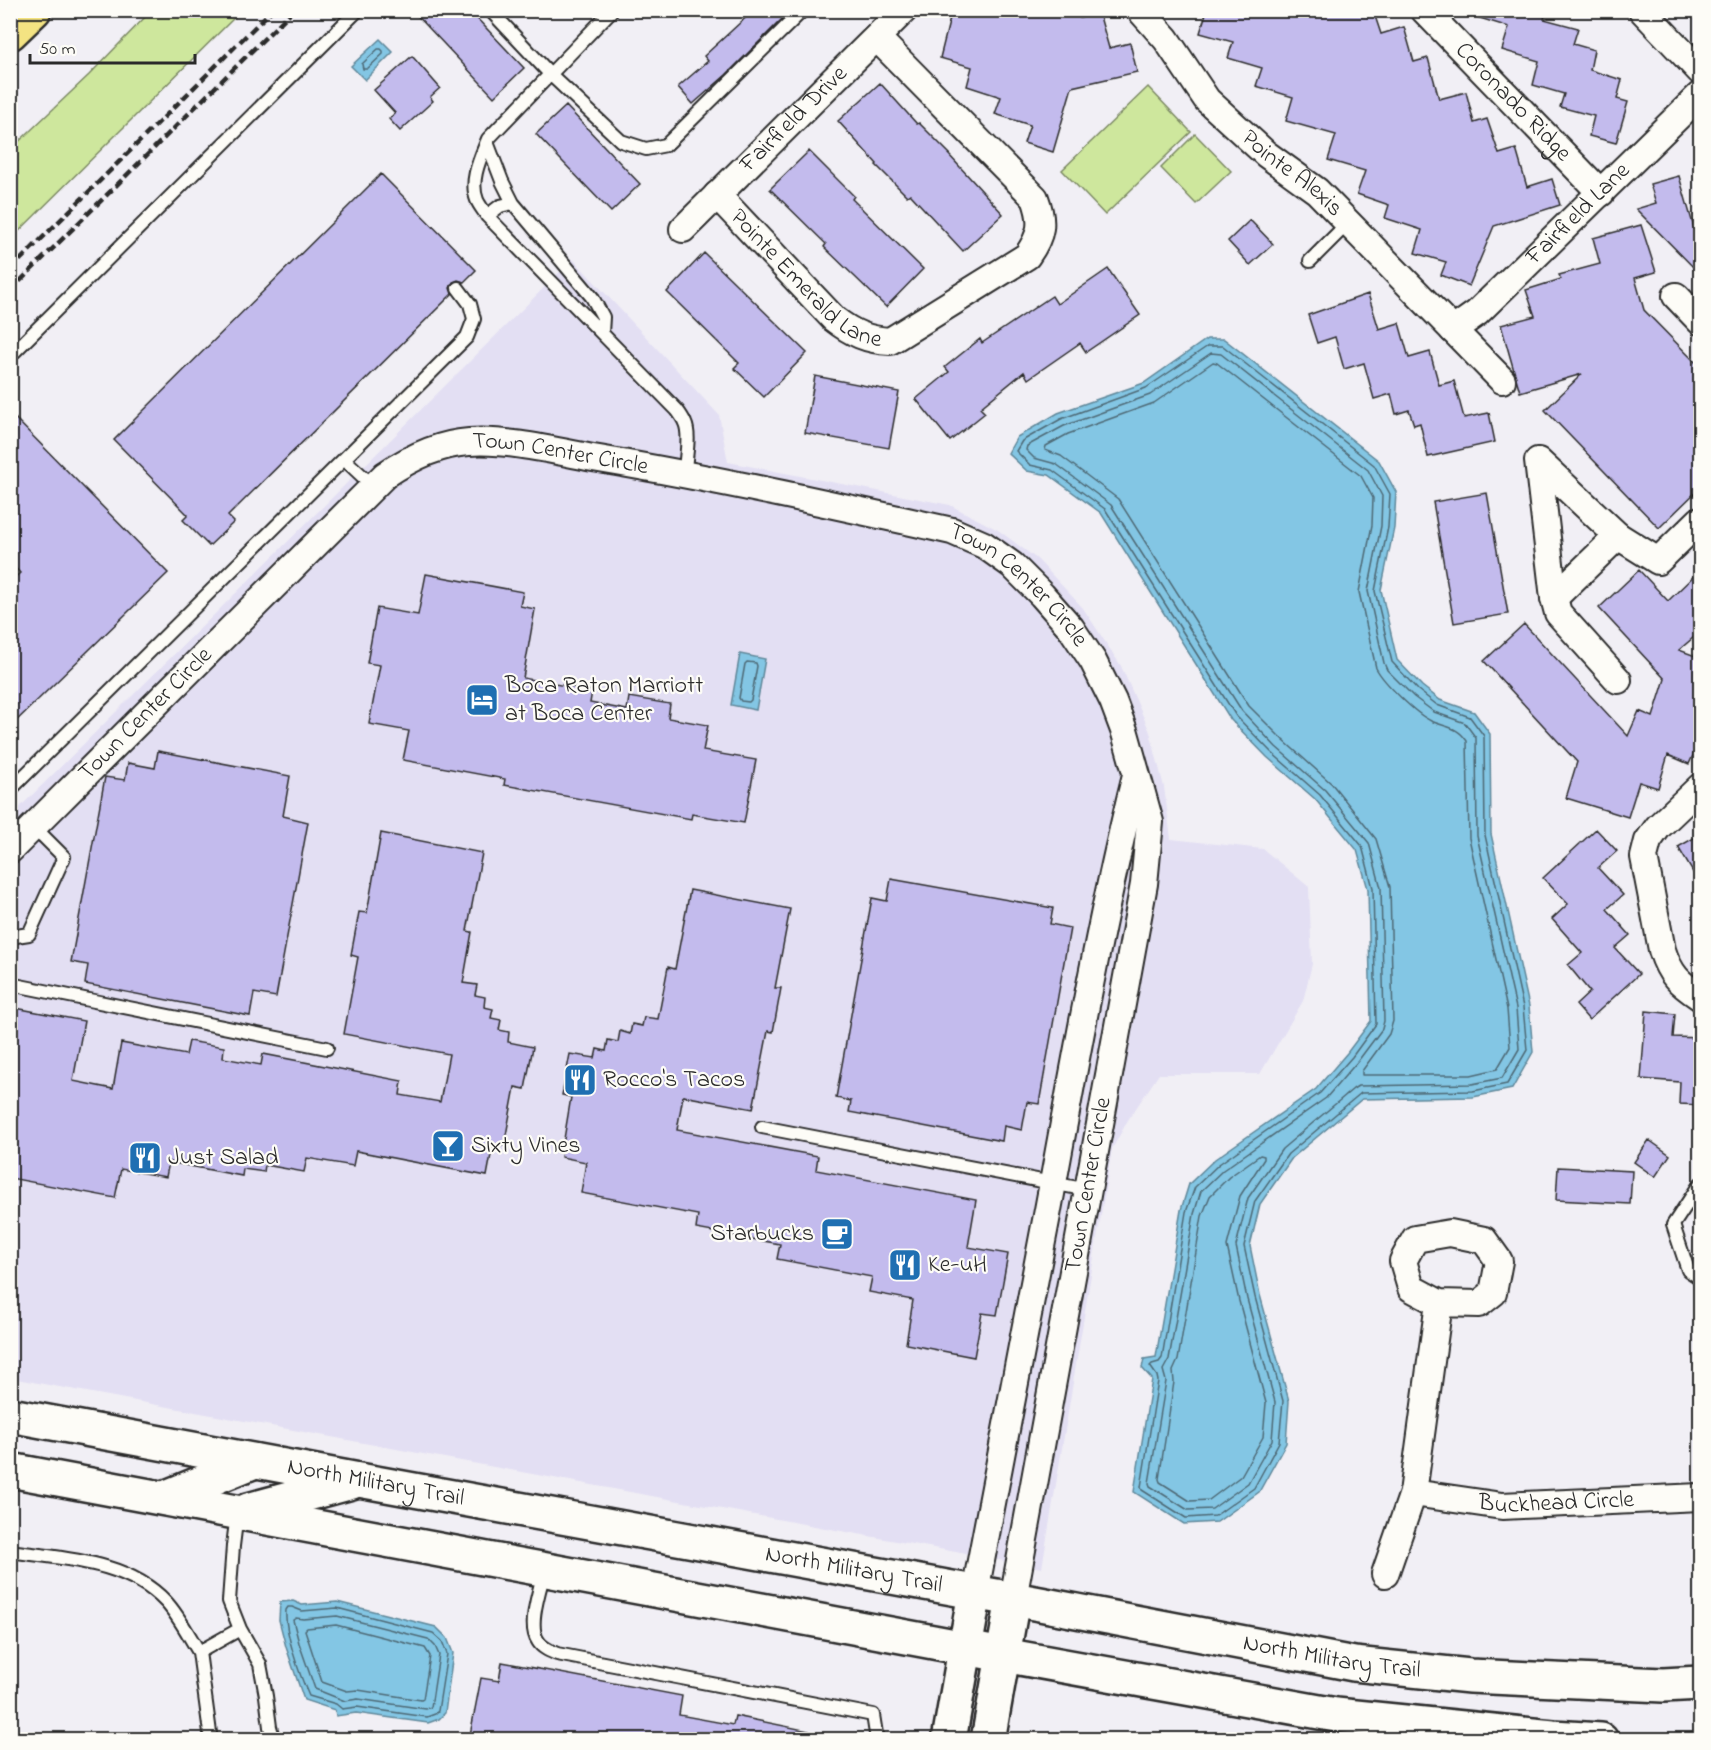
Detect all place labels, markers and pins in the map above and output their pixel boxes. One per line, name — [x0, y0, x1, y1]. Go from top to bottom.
place label: Boca Raton Marriott at Boca Center — [504, 669, 703, 732]
hotel icon: Boca Raton Marriott at Boca Center — [464, 682, 500, 718]
restaurant icon: Rocco's Tacos — [562, 1062, 598, 1098]
place label: Rocco's Tacos — [603, 1063, 745, 1098]
bar icon: Sixty Vines — [430, 1128, 466, 1164]
place label: Sixty Vines — [471, 1129, 581, 1165]
restaurant icon: Just Salad — [127, 1140, 163, 1176]
place label: Just Salad — [168, 1141, 279, 1176]
cafe icon: Starbucks — [819, 1216, 855, 1252]
place label: Starbucks — [710, 1217, 814, 1252]
restaurant icon: Ke-uH — [887, 1247, 923, 1283]
place label: Ke-uH — [928, 1248, 987, 1283]

